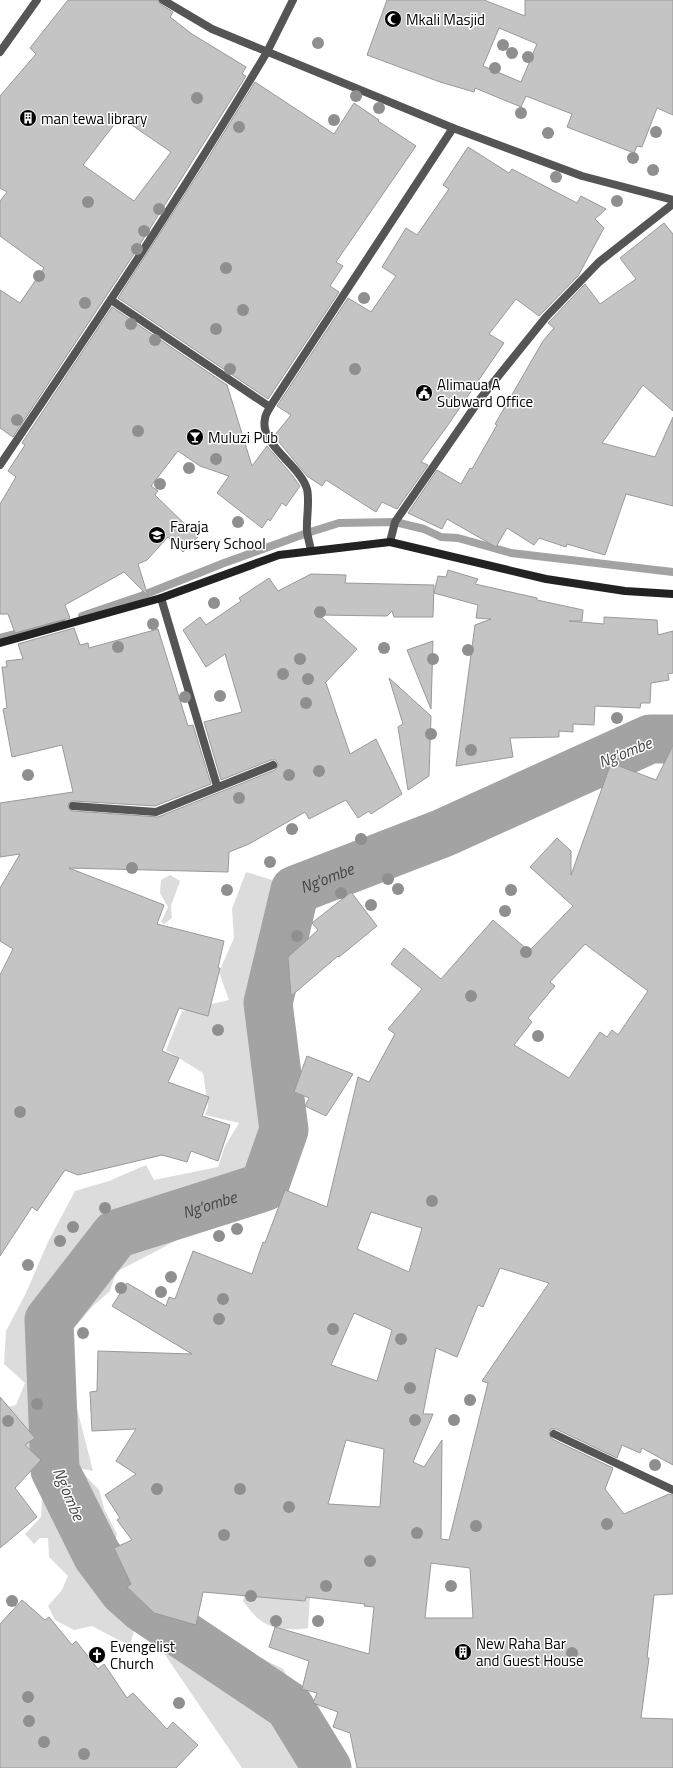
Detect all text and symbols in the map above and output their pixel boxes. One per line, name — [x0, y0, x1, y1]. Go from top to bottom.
place label: Mkali Masjid — [406, 8, 485, 31]
mosque icon: Mkali Masjid — [383, 9, 403, 29]
place label: man tewa library — [41, 107, 147, 130]
building icon: man tewa library — [18, 108, 38, 128]
place label: Alimaua A Subward Office — [437, 373, 533, 413]
public building icon: Alimaua A Subward Office — [414, 383, 434, 403]
place label: Muluzi Pub — [208, 426, 278, 449]
bar icon: Muluzi Pub — [185, 427, 205, 447]
place label: Faraja Nursery School — [170, 515, 266, 555]
school or university icon: Faraja Nursery School — [147, 525, 167, 545]
water label: Ng'ombe — [595, 730, 657, 774]
water label: Ng'ombe — [297, 856, 359, 899]
water label: Ng'ombe — [179, 1184, 241, 1224]
water label: Ng'ombe — [47, 1464, 92, 1526]
place label: New Raha Bar and Guest House — [476, 1632, 584, 1672]
place label: Evengelist Church — [110, 1635, 176, 1675]
building icon: New Raha Bar and Guest House — [453, 1642, 473, 1662]
church icon: Evengelist Church — [87, 1645, 107, 1665]

